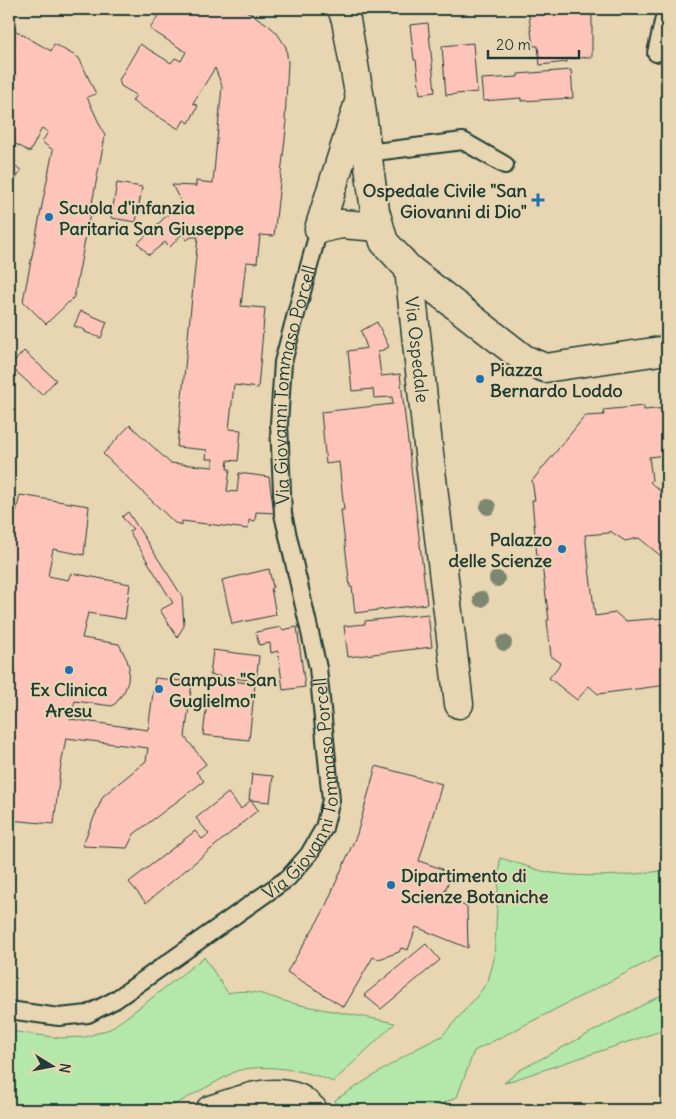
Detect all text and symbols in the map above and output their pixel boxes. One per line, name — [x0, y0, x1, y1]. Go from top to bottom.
scale bar — [488, 28, 580, 60]
text: 20 m — [496, 35, 531, 54]
place label: Ospedale Civile "San Giovanni di Dio" — [363, 179, 528, 223]
marker: Ospedale Civile "San Giovanni di Dio" — [531, 193, 545, 207]
place label: Scuola d'infanzia Paritaria San Giuseppe — [59, 196, 244, 240]
marker: Scuola d'infanzia Paritaria San Giuseppe — [43, 211, 55, 223]
street label: Via Giovanni Tommaso Porcell — [267, 263, 320, 505]
street label: Via Ospedale — [401, 295, 435, 404]
place label: Piazza Bernardo Loddo — [490, 358, 623, 402]
marker: Piazza Bernardo Loddo — [474, 373, 486, 385]
place label: Palazzo delle Scienze — [448, 528, 552, 572]
marker: Palazzo delle Scienze — [556, 543, 568, 555]
marker: Ex Clinica Aresu — [63, 664, 75, 676]
place label: Campus "San Guglielmo" — [169, 668, 277, 712]
street label: Via Giovanni Tommaso Porcell — [258, 677, 343, 904]
place label: Ex Clinica Aresu — [30, 678, 108, 722]
marker: Campus "San Guglielmo" — [153, 683, 165, 695]
place label: Dipartimento di Scienze Botaniche — [401, 864, 549, 908]
marker: Dipartimento di Scienze Botaniche — [385, 879, 397, 891]
north arrow — [28, 1042, 78, 1092]
text: N — [55, 1062, 75, 1075]

